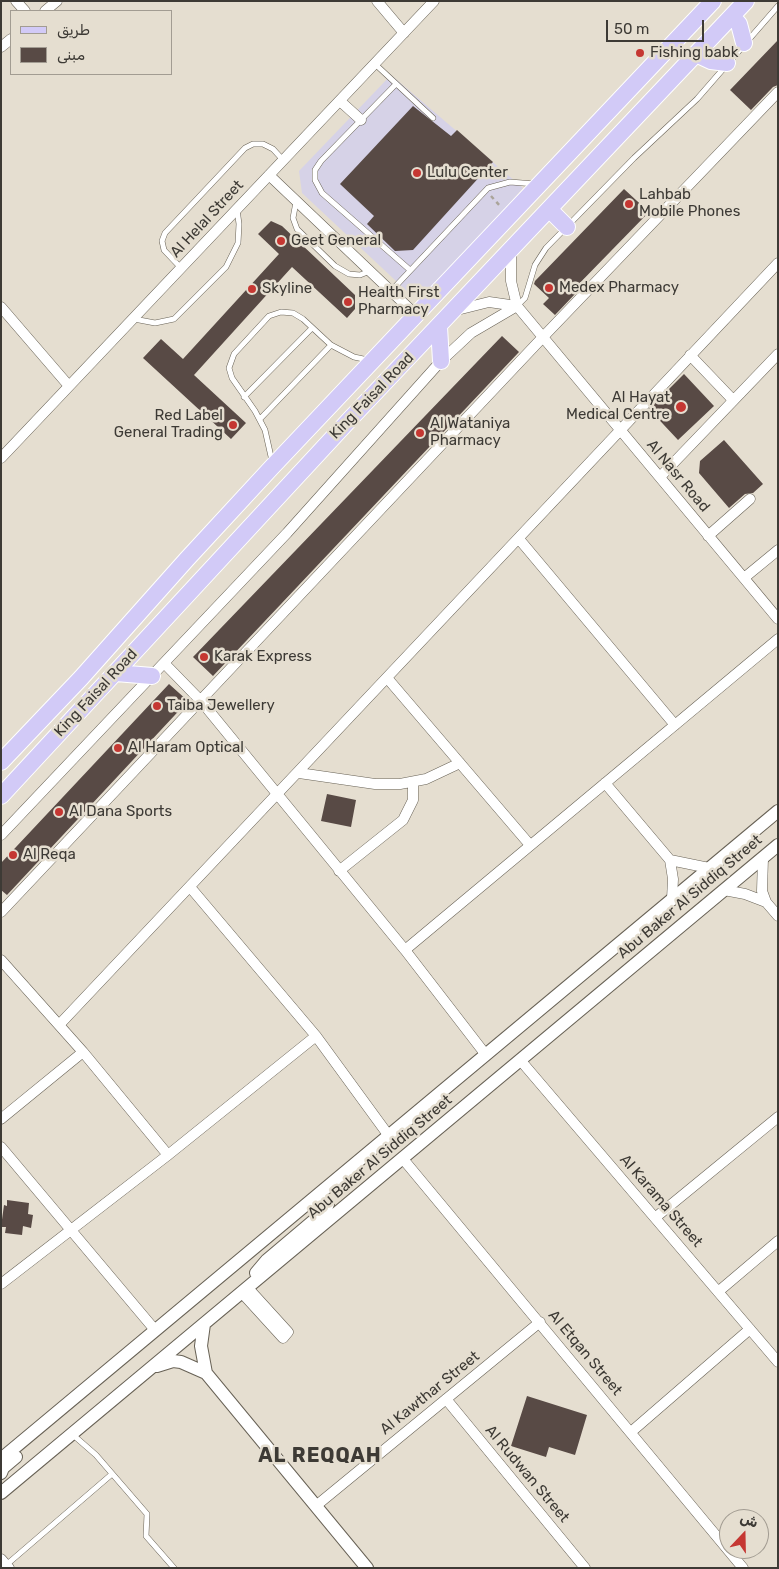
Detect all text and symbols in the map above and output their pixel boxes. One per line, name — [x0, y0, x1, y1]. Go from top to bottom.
legend — [10, 10, 172, 75]
scale bar — [609, 10, 706, 42]
text: 50 m — [614, 20, 649, 38]
text: طريق — [57, 21, 90, 39]
place label: Fishing babk — [650, 44, 738, 62]
text: مبنى — [57, 46, 85, 64]
marker: Fishing babk — [634, 47, 646, 59]
place label: Lulu Center — [427, 164, 508, 182]
marker: Lulu Center — [411, 167, 423, 179]
street label: Al Helal Street — [167, 177, 247, 261]
place label: Lahbab Mobile Phones — [639, 186, 740, 221]
marker: Lahbab Mobile Phones — [623, 198, 635, 210]
place label: Geet General — [291, 232, 381, 250]
marker: Geet General — [275, 235, 287, 247]
place label: Medex Pharmacy — [559, 279, 679, 297]
place label: Skyline — [262, 280, 312, 298]
marker: Medex Pharmacy — [543, 282, 555, 294]
marker: Skyline — [246, 283, 258, 295]
place label: Health First Pharmacy — [358, 284, 439, 319]
marker: Health First Pharmacy — [342, 296, 354, 308]
street label: King Faisal Road — [326, 349, 418, 443]
place label: Al Hayat Medical Centre — [566, 389, 670, 424]
marker: Al Hayat Medical Centre — [674, 400, 688, 414]
place label: Red Label General Trading — [114, 407, 223, 442]
place label: Al Wataniya Pharmacy — [430, 415, 510, 450]
marker: Red Label General Trading — [227, 419, 239, 431]
marker: Al Wataniya Pharmacy — [414, 427, 426, 439]
street label: Al Nasr Road — [643, 436, 713, 516]
street label: King Faisal Road — [51, 645, 141, 741]
place label: Karak Express — [214, 648, 312, 666]
marker: Karak Express — [198, 651, 210, 663]
place label: Taiba Jewellery — [167, 697, 275, 715]
marker: Taiba Jewellery — [151, 700, 163, 712]
place label: Al Haram Optical — [128, 739, 244, 757]
marker: Al Haram Optical — [112, 742, 124, 754]
place label: Al Dana Sports — [69, 803, 172, 821]
marker: Al Dana Sports — [53, 806, 65, 818]
street label: Abu Baker Al Siddiq Street — [614, 831, 766, 963]
place label: Al Reqa — [23, 846, 76, 864]
marker: Al Reqa — [7, 849, 19, 861]
street label: Abu Baker Al Siddiq Street — [304, 1091, 456, 1223]
street label: Al Karama Street — [616, 1151, 706, 1251]
street label: Al Etqan Street — [544, 1307, 626, 1399]
street label: Al Kawthar Street — [377, 1347, 483, 1439]
street label: Al Rudwan Street — [481, 1422, 573, 1526]
district label: AL REQQAH — [257, 1444, 383, 1468]
north arrow — [719, 1509, 769, 1559]
text: ش — [738, 1509, 761, 1532]

